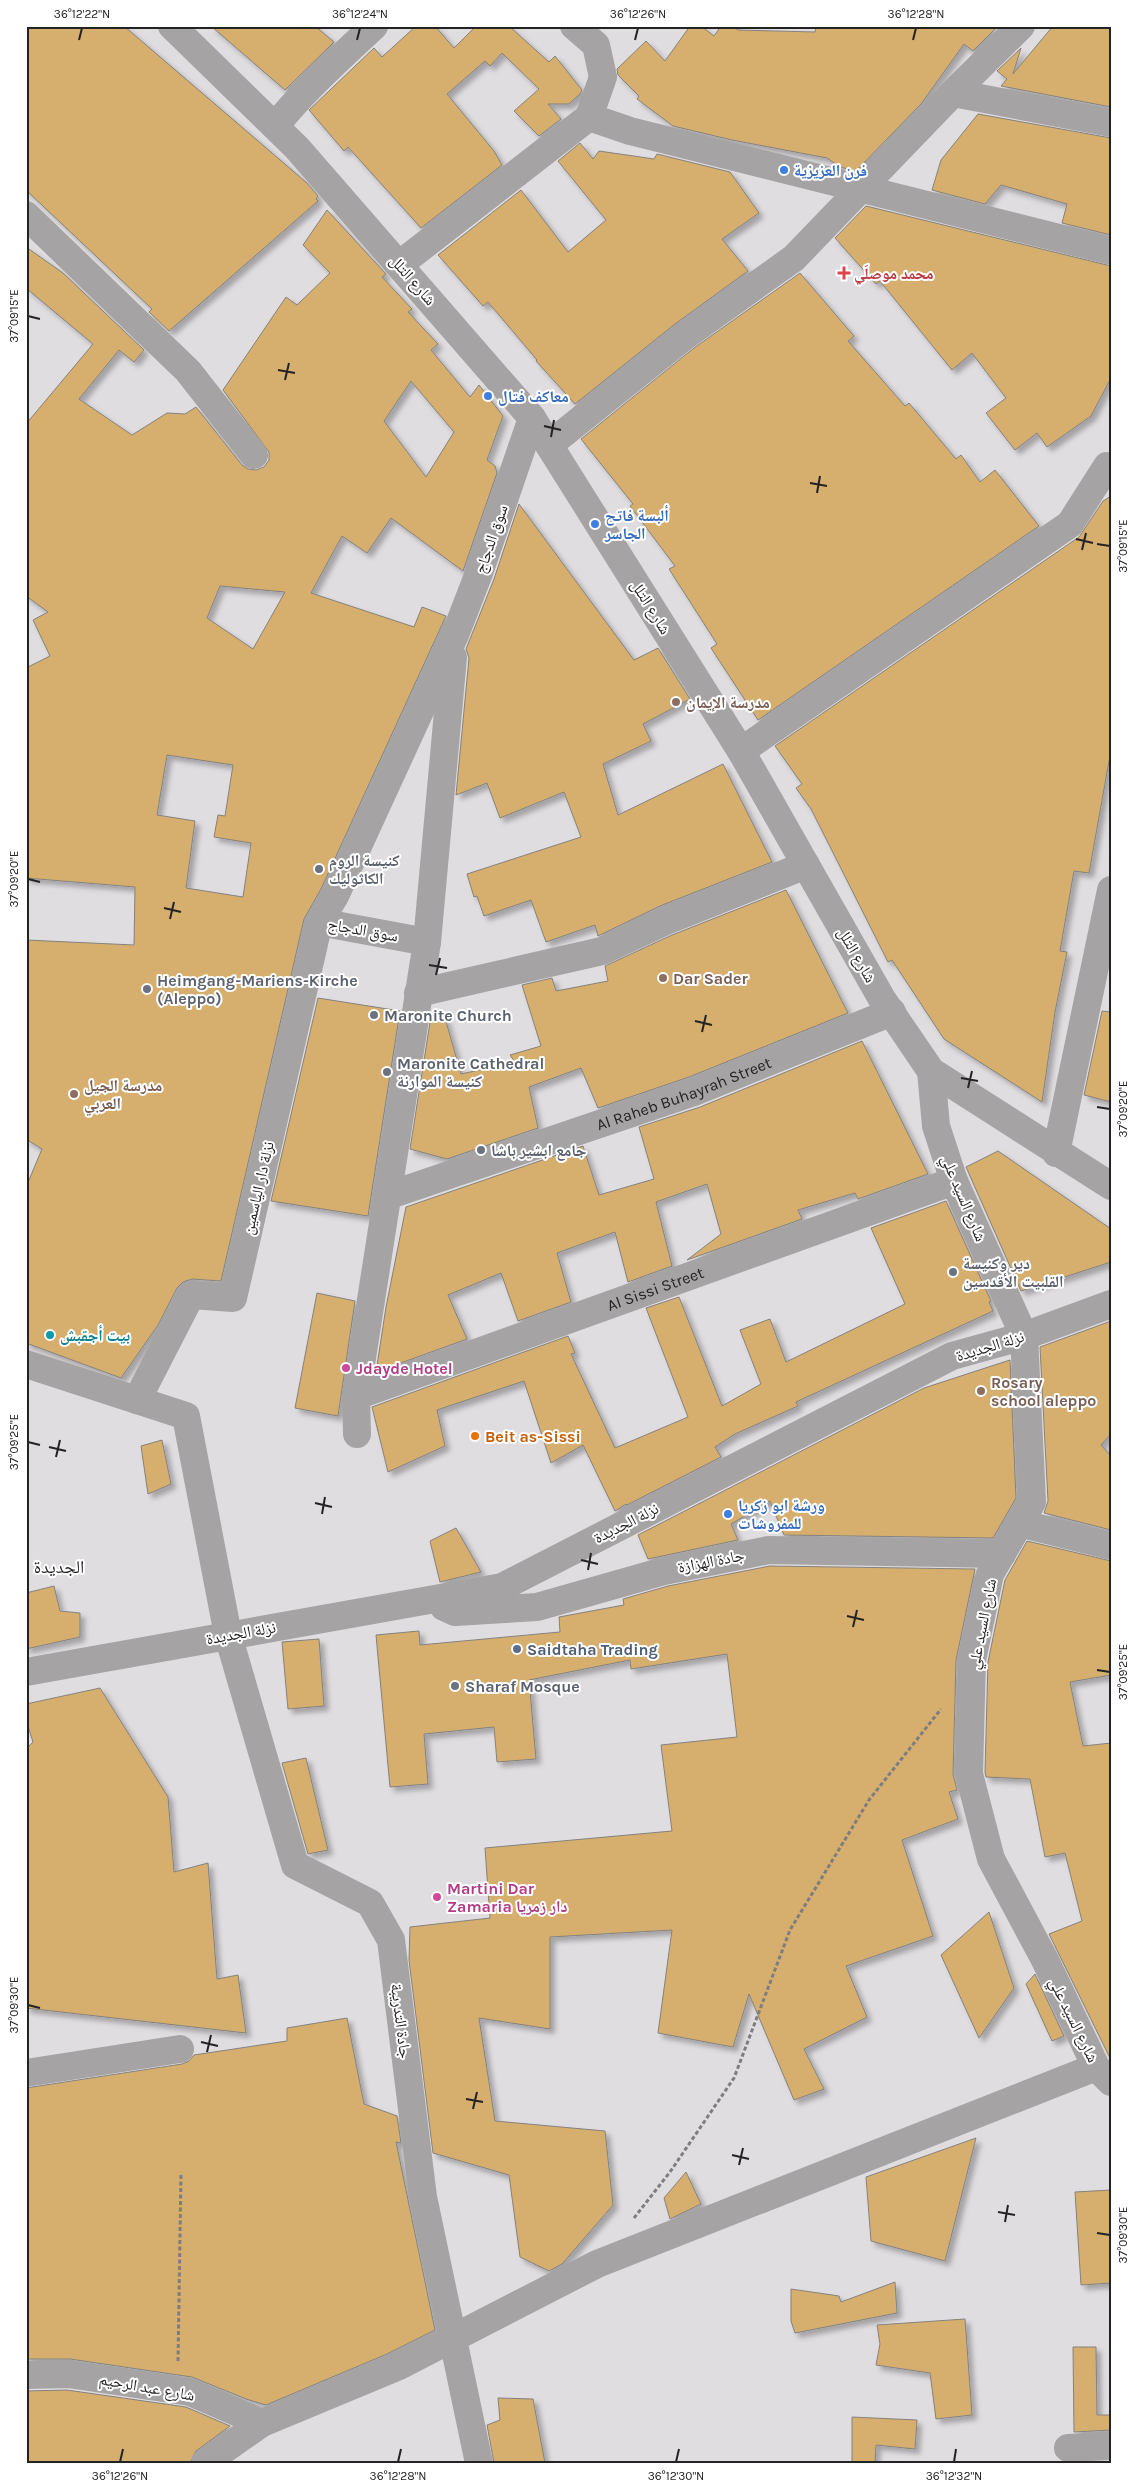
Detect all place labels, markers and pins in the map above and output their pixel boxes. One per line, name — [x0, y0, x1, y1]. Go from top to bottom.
place label: فرن العزيزية — [794, 161, 867, 180]
marker: فرن العزيزية — [778, 164, 790, 176]
place label: محمد موصلَي — [854, 264, 934, 285]
marker: محمد موصلَي — [838, 267, 850, 279]
place label: معاكف فتال — [498, 387, 569, 406]
marker: معاكف فتال — [482, 390, 494, 402]
place label: ألبسة فاتح الجاسر — [604, 505, 669, 543]
marker: ألبسة فاتح الجاسر — [589, 518, 601, 530]
place label: مدرسة الإيمان — [686, 693, 770, 712]
marker: مدرسة الإيمان — [670, 696, 682, 708]
place label: كنيسة الروم الكاثوليك — [329, 851, 400, 888]
marker: كنيسة الروم الكاثوليك — [313, 863, 325, 875]
place label: Dar Sader — [673, 969, 749, 988]
place label: Heimgang-Mariens-Kirche (Aleppo) — [157, 971, 358, 1008]
marker: Dar Sader — [657, 972, 669, 984]
marker: Heimgang-Mariens-Kirche (Aleppo) — [141, 983, 153, 995]
place label: Maronite Church — [384, 1006, 512, 1025]
marker: Maronite Church — [368, 1009, 380, 1021]
place label: Maronite Cathedral كنيسة الموارنة — [397, 1054, 544, 1091]
marker: Maronite Cathedral كنيسة الموارنة — [381, 1066, 393, 1078]
place label: مدرسة الجيل العربي — [84, 1076, 162, 1115]
marker: مدرسة الجيل العربي — [68, 1088, 80, 1100]
place label: جامع ابشير باشا — [491, 1141, 586, 1161]
marker: جامع ابشير باشا — [475, 1144, 487, 1156]
place label: دير وكنيسة القلبيت الأقدسين — [963, 1254, 1064, 1291]
marker: دير وكنيسة القلبيت الأقدسين — [947, 1266, 959, 1278]
place label: بيت أجقبش — [60, 1325, 130, 1345]
marker: بيت أجقبش — [44, 1329, 56, 1341]
place label: Jdayde Hotel — [356, 1359, 453, 1378]
marker: Jdayde Hotel — [340, 1362, 352, 1374]
place label: Rosary school aleppo — [991, 1373, 1096, 1410]
marker: Rosary school aleppo — [975, 1385, 987, 1397]
place label: Beit as-Sissi — [485, 1427, 581, 1446]
marker: Beit as-Sissi — [469, 1430, 481, 1442]
place label: ورشة ابو زكريا للمفروشات — [738, 1496, 825, 1533]
marker: ورشة ابو زكريا للمفروشات — [722, 1508, 734, 1520]
place label: Saidtaha Trading — [527, 1640, 658, 1659]
marker: Saidtaha Trading — [511, 1643, 523, 1655]
place label: Sharaf Mosque — [465, 1677, 580, 1696]
marker: Sharaf Mosque — [449, 1680, 461, 1692]
place label: Martini Dar Zamaria دار زمريا — [447, 1879, 568, 1916]
marker: Martini Dar Zamaria دار زمريا — [431, 1891, 443, 1903]

